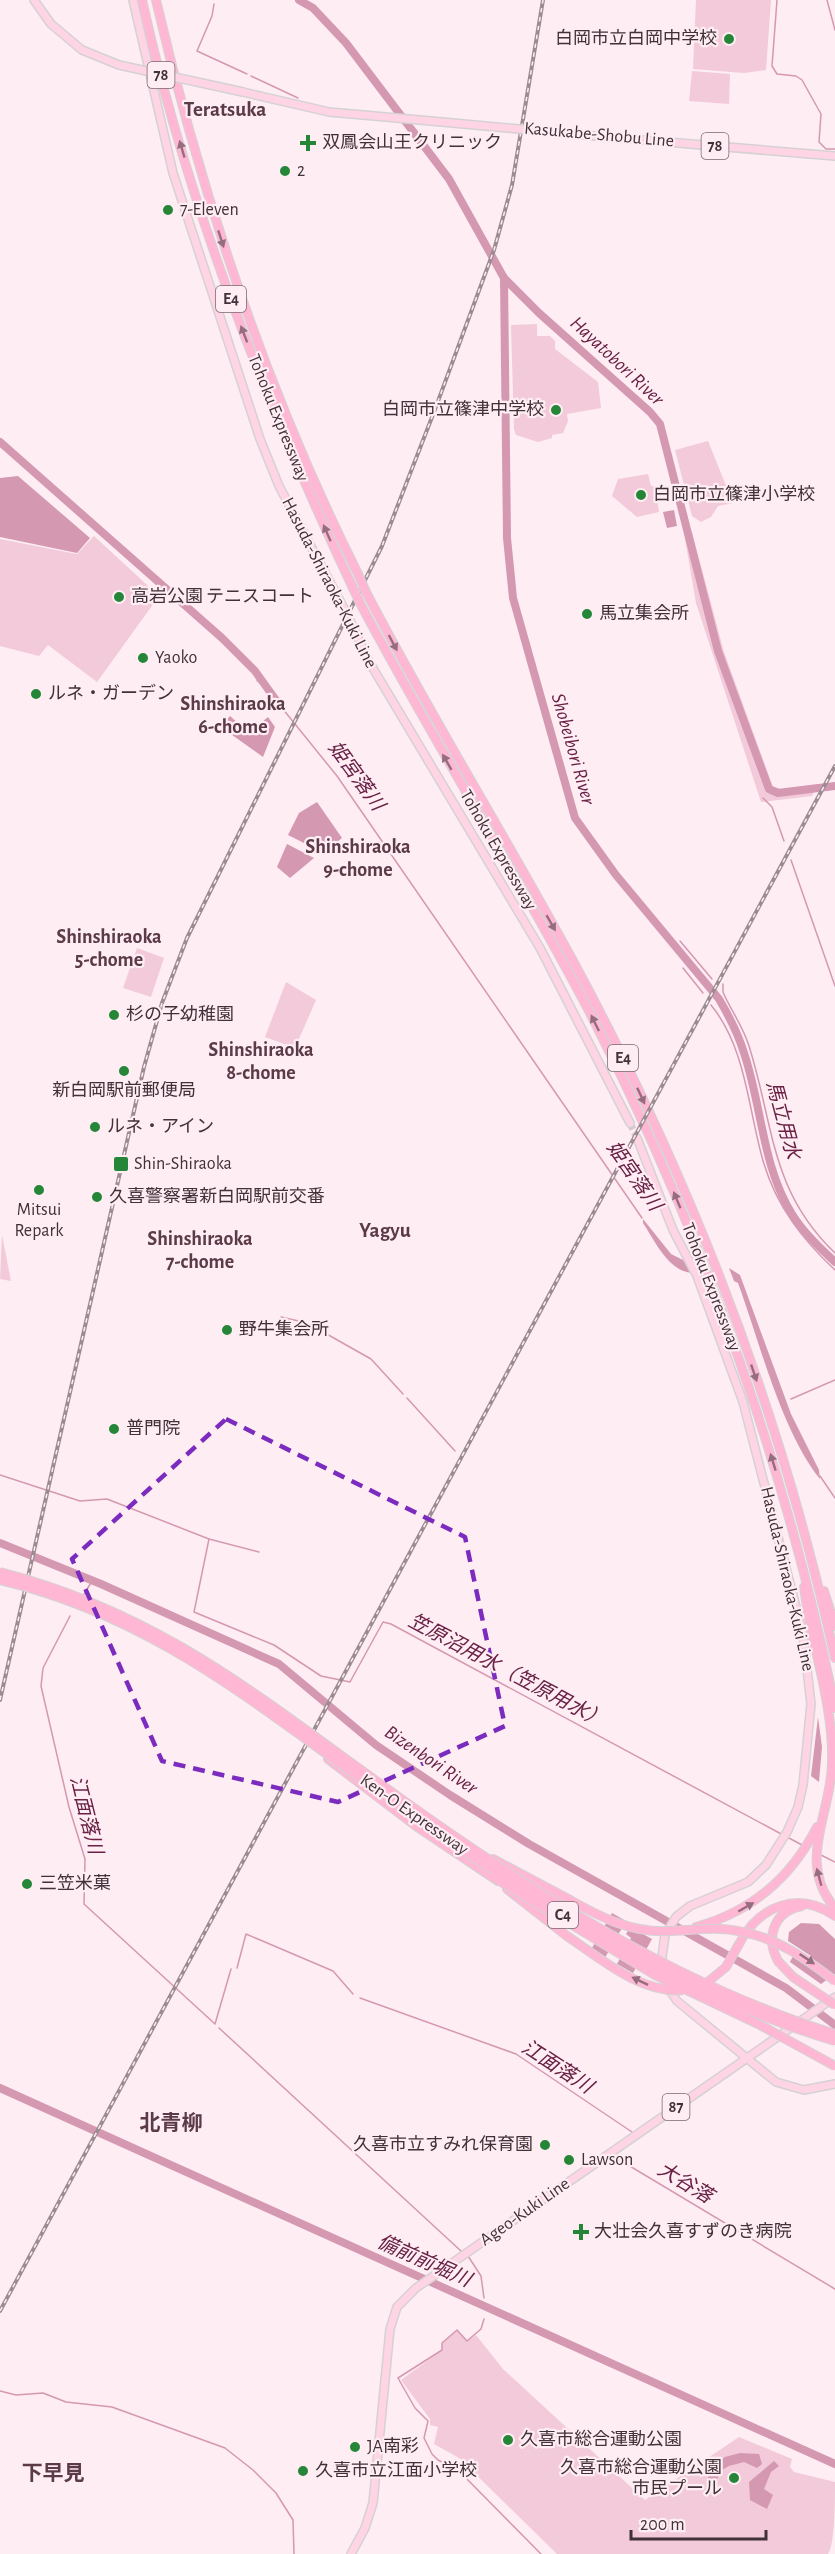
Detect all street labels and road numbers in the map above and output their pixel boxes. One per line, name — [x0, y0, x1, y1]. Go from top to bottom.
road number: 78 — [148, 62, 174, 88]
street label: Kasukabe-Shobu Line — [523, 119, 675, 151]
road number: 78 — [702, 133, 728, 159]
road number: E4 — [216, 286, 246, 312]
street label: Tohoku Expressway — [244, 352, 312, 484]
street label: Hasuda-Shiraoka-Kuki Line — [278, 495, 380, 671]
street label: Tohoku Expressway — [456, 787, 540, 913]
road number: E4 — [608, 1045, 638, 1071]
street label: Tohoku Expressway — [678, 1221, 744, 1354]
street label: Hasuda-Shiraoka-Kuki Line — [757, 1485, 817, 1673]
street label: Ken-O Expressway — [357, 1771, 472, 1859]
road number: C4 — [548, 1902, 578, 1928]
road number: 87 — [662, 2094, 690, 2120]
street label: Ageo-Kuki Line — [477, 2175, 573, 2249]

